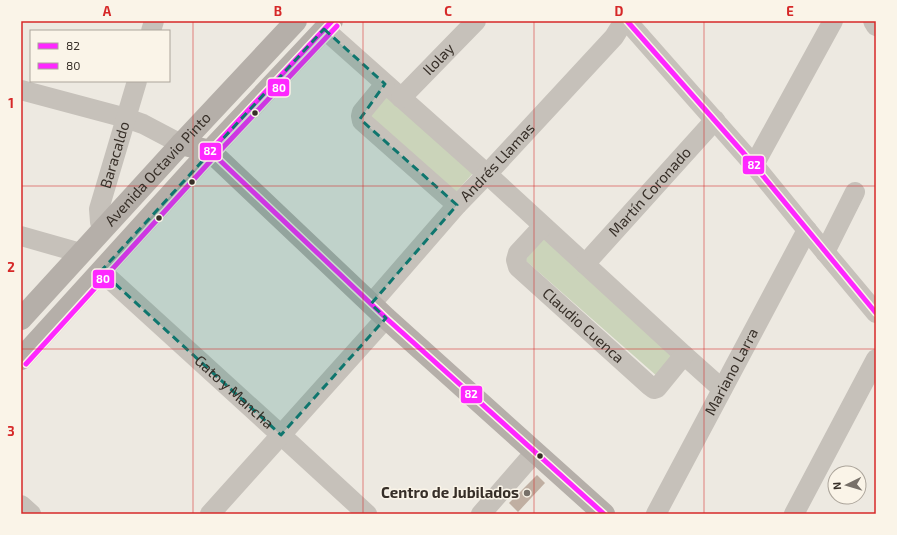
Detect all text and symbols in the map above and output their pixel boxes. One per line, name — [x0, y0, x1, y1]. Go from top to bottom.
text: A — [103, 3, 112, 19]
text: B — [274, 3, 282, 19]
text: C — [444, 3, 452, 19]
text: D — [615, 3, 624, 19]
text: E — [786, 3, 794, 19]
legend — [30, 30, 170, 82]
text: 82 — [66, 38, 80, 52]
street label: Ilolay — [418, 39, 458, 78]
text: 80 — [66, 58, 81, 72]
line badge: 80 — [267, 78, 290, 97]
text: 80 — [272, 81, 286, 94]
text: 1 — [8, 95, 14, 111]
street label: Avenida Octavio Pinto — [101, 108, 214, 229]
unlabelled marker — [250, 108, 260, 118]
street label: Baracaldo — [96, 119, 133, 190]
street label: Andrés Llamas — [456, 119, 538, 205]
line badge: 82 — [199, 142, 222, 161]
street label: Martín Coronado — [604, 143, 694, 240]
text: 82 — [203, 144, 217, 157]
line badge: 82 — [742, 155, 765, 175]
text: 82 — [747, 158, 761, 171]
unlabelled marker — [187, 177, 197, 187]
unlabelled marker — [154, 213, 164, 223]
text: 2 — [7, 259, 15, 275]
line badge: 80 — [92, 269, 115, 289]
text: 80 — [96, 272, 110, 285]
street label: Claudio Cuenca — [539, 284, 628, 366]
street label: Mariano Larra — [700, 325, 761, 418]
street label: Gato y Mancha — [192, 351, 278, 432]
line badge: 82 — [460, 385, 483, 404]
text: 82 — [464, 387, 478, 400]
text: 3 — [7, 423, 15, 439]
unlabelled marker — [535, 451, 545, 461]
north arrow — [827, 465, 867, 505]
text: N — [830, 481, 843, 490]
place label: Centro de Jubilados — [381, 483, 519, 501]
marker: Centro de Jubilados — [522, 488, 532, 498]

